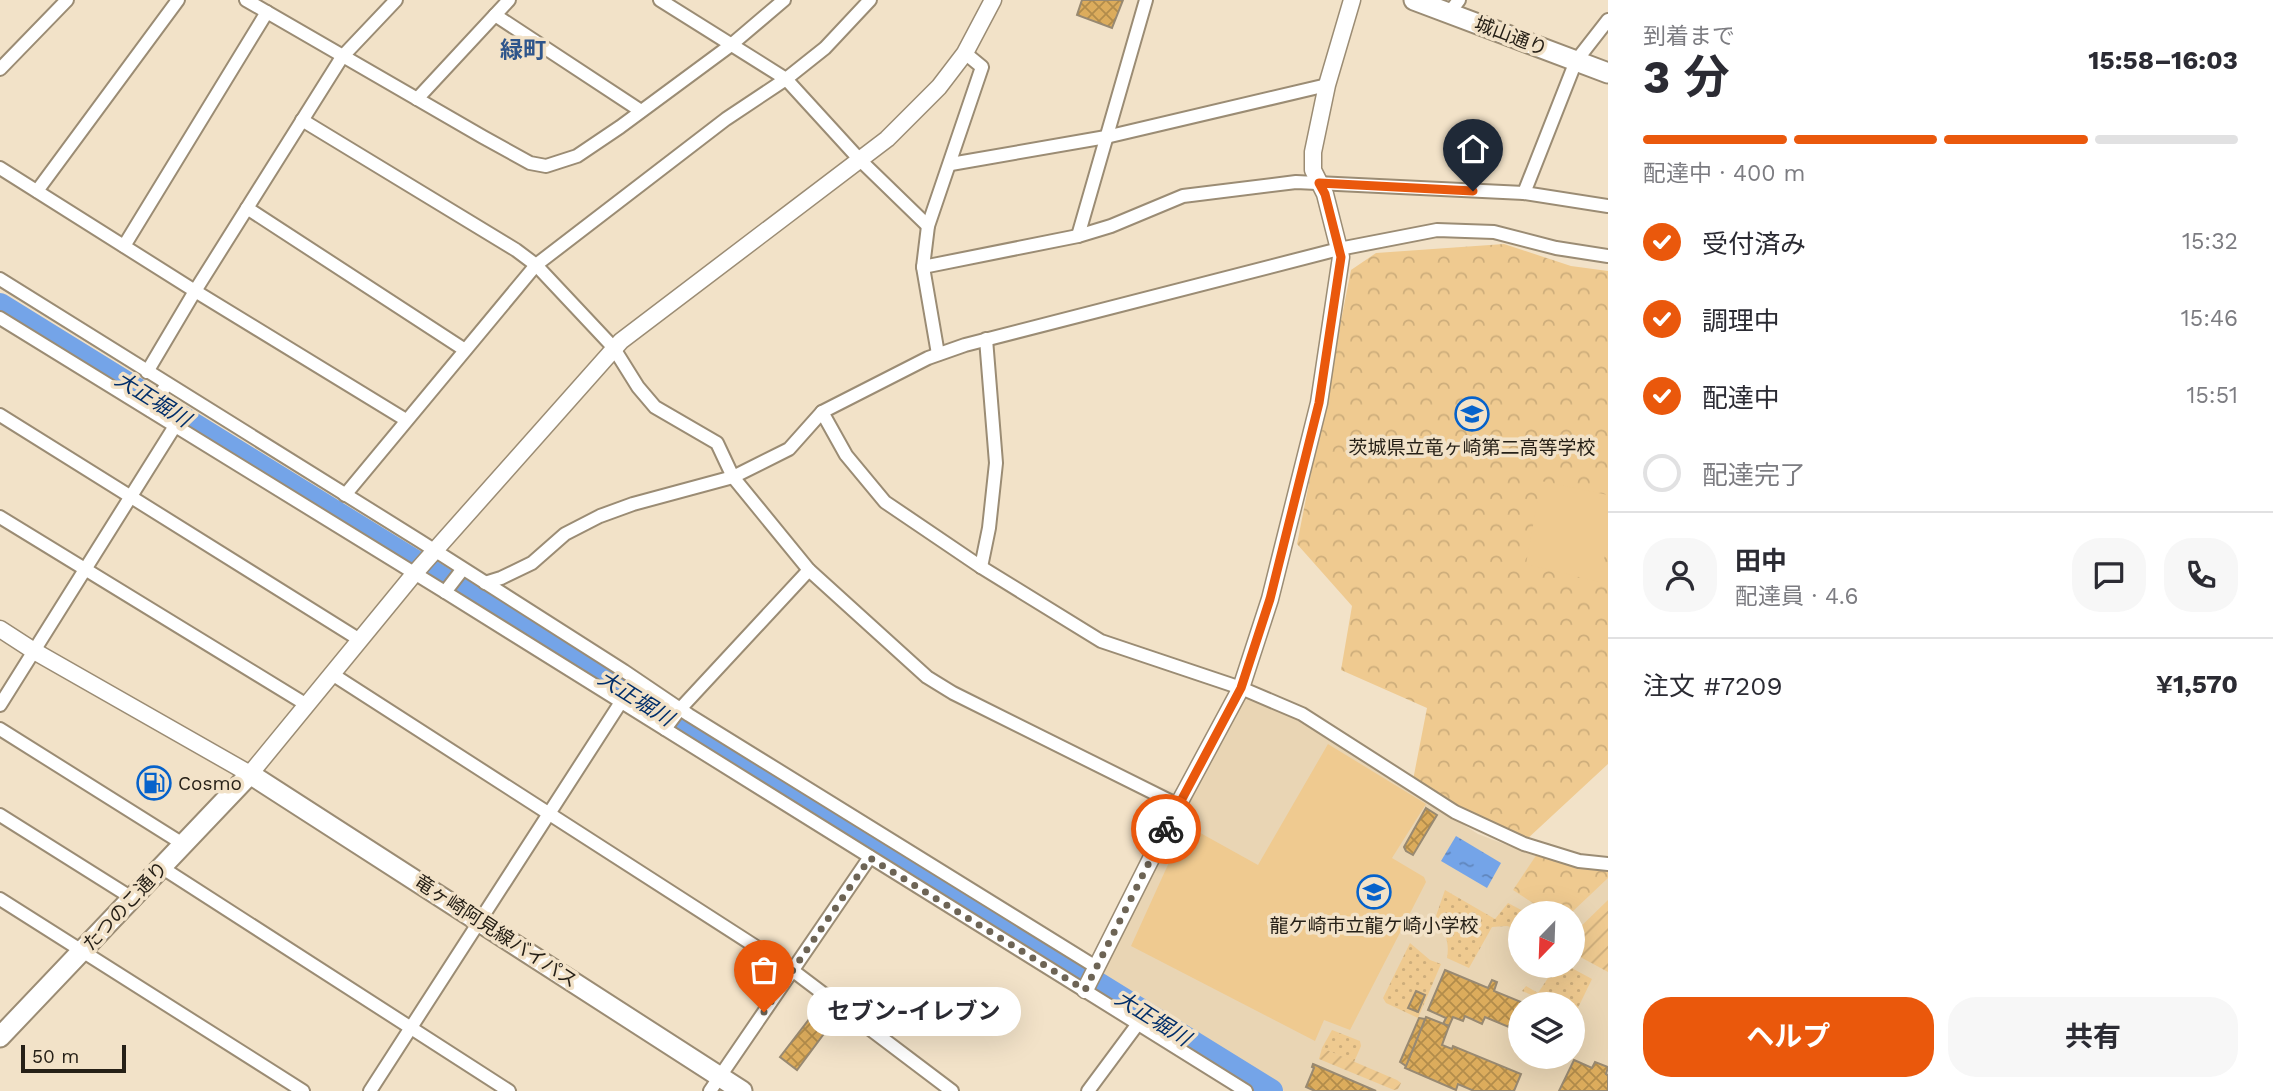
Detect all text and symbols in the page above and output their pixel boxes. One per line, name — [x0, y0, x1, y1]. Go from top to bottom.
street label: 城山通り — [1471, 12, 1551, 60]
text: 到着まで — [1643, 23, 1735, 50]
district label: 緑町 — [500, 37, 546, 64]
text: 15:58–16:03 — [2088, 45, 2238, 75]
text: 3 分 — [1643, 50, 1729, 104]
pin — [1443, 119, 1503, 191]
icon: home — [1454, 130, 1492, 168]
text: 配達中 · 400 m — [1643, 160, 1805, 187]
icon: check — [1643, 223, 1681, 261]
text: 15:32 — [2182, 228, 2238, 255]
text: 受付済み — [1702, 229, 1806, 259]
icon: check — [1643, 300, 1681, 338]
text: 15:46 — [2181, 305, 2238, 332]
text: 調理中 — [1702, 306, 1780, 336]
water label: 大正堀川 — [111, 366, 197, 433]
icon: check — [1643, 377, 1681, 415]
text: 15:51 — [2186, 382, 2238, 409]
text: 配達中 — [1702, 383, 1780, 413]
school or university icon: 茨城県立竜ヶ崎第二高等学校 — [1453, 395, 1491, 433]
place label: 茨城県立竜ヶ崎第二高等学校 — [1348, 436, 1596, 459]
text: 配達完了 — [1702, 460, 1806, 490]
button: person — [1643, 538, 1717, 612]
button: chat — [2072, 538, 2146, 612]
button: phone — [2164, 538, 2238, 612]
text: 田中 — [1735, 546, 1787, 576]
text: 配達員 · 4.6 — [1735, 583, 1858, 610]
water label: 大正堀川 — [594, 665, 680, 732]
text: ¥1,570 — [2156, 669, 2238, 699]
text: 注文 #7209 — [1643, 671, 1782, 701]
fuel station icon: Cosmo — [135, 764, 173, 802]
place label: Cosmo — [178, 772, 242, 795]
courier — [1131, 794, 1201, 864]
icon: bike — [1147, 810, 1185, 848]
street label: たつのこ通り — [78, 856, 172, 956]
street label: 竜ヶ崎阿見線バイパス — [410, 870, 582, 992]
school or university icon: 龍ケ崎市立龍ケ崎小学校 — [1355, 873, 1393, 911]
north arrow — [1508, 901, 1586, 978]
map controls — [1508, 901, 1585, 1069]
place label: 龍ケ崎市立龍ケ崎小学校 — [1269, 914, 1479, 937]
pin — [734, 940, 794, 1012]
icon: bag — [745, 951, 783, 989]
water label: 大正堀川 — [1111, 985, 1197, 1052]
callout: セブン-イレブン — [806, 988, 1020, 1036]
button: layers — [1508, 992, 1585, 1069]
button: ヘルプ — [1643, 997, 1934, 1077]
button: 共有 — [1948, 997, 2238, 1077]
text: セブン-イレブン — [827, 998, 1001, 1025]
scale bar — [21, 1042, 126, 1074]
text: 50 m — [32, 1045, 79, 1068]

